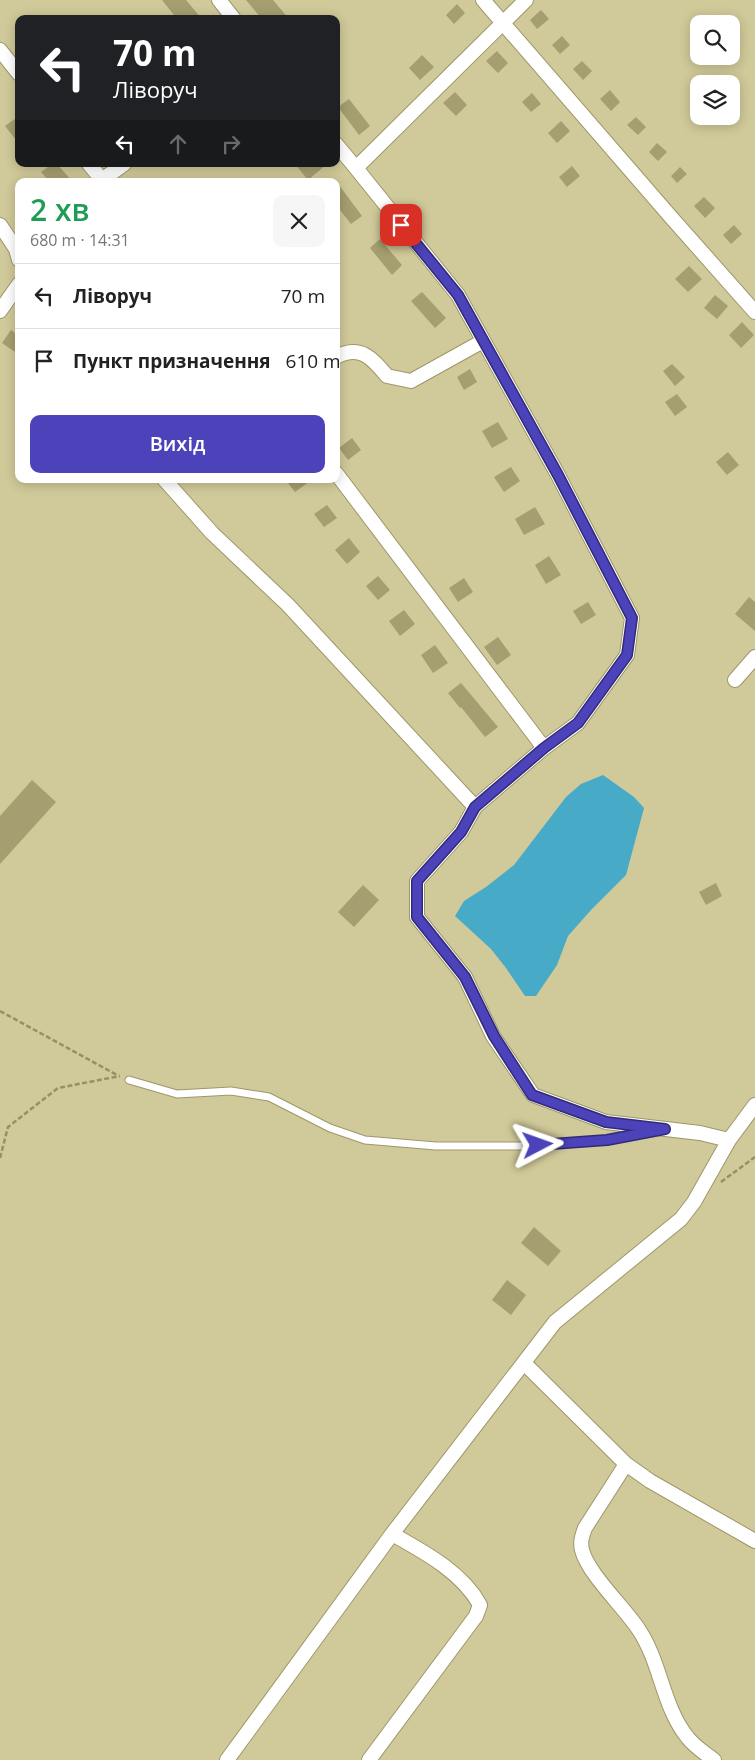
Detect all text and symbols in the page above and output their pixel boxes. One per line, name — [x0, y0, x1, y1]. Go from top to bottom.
map controls — [690, 15, 740, 125]
button: search — [690, 15, 740, 65]
text: 70 m — [113, 29, 196, 76]
icon: left — [30, 35, 95, 100]
text: Ліворуч — [113, 74, 198, 104]
button: layers — [690, 75, 740, 125]
icon: left — [111, 130, 139, 158]
icon: ahead — [164, 130, 192, 158]
icon: right — [217, 130, 245, 158]
text: 2 хв — [30, 189, 90, 230]
button: close — [273, 195, 325, 247]
pin — [380, 204, 422, 246]
icon: arrive — [387, 211, 415, 239]
text: 680 m · 14:31 — [30, 229, 130, 251]
icon: left — [30, 282, 58, 310]
text: Ліворуч — [73, 283, 152, 309]
text: 70 m — [281, 283, 325, 309]
icon: arrive — [30, 347, 58, 375]
text: Пункт призначення — [73, 348, 271, 374]
text: 610 m — [286, 348, 341, 374]
button: Вихід — [30, 415, 325, 473]
position arrow — [511, 1118, 563, 1170]

